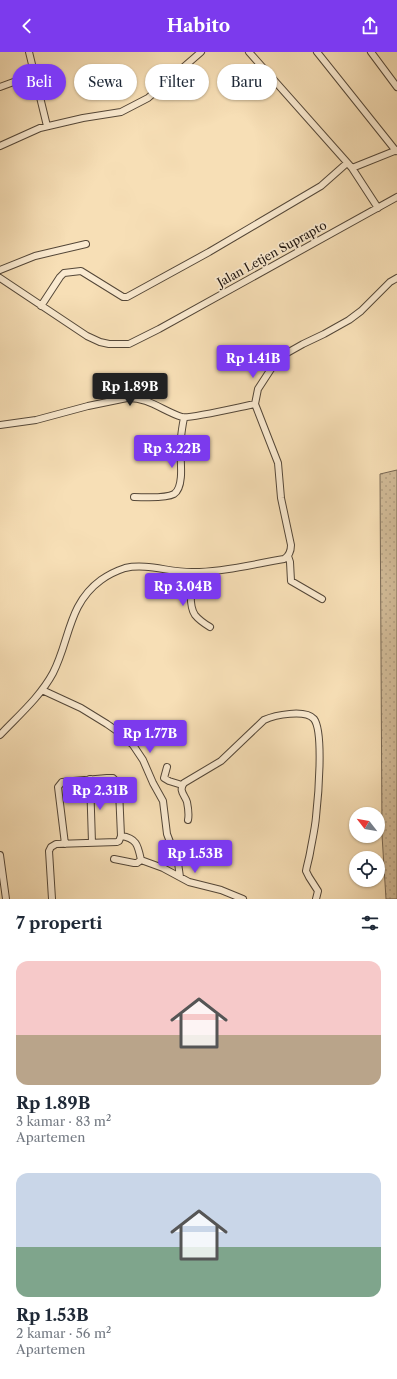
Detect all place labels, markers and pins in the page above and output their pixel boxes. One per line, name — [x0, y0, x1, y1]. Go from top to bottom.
pin: Rp 1.41B — [212, 345, 294, 379]
pin: Rp 1.89B — [89, 373, 171, 407]
pin: Rp 3.22B — [131, 435, 213, 469]
pin: Rp 3.04B — [142, 573, 224, 607]
pin: Rp 1.77B — [109, 720, 191, 754]
pin: Rp 2.31B — [59, 777, 141, 811]
pin: Rp 1.53B — [154, 840, 236, 874]

